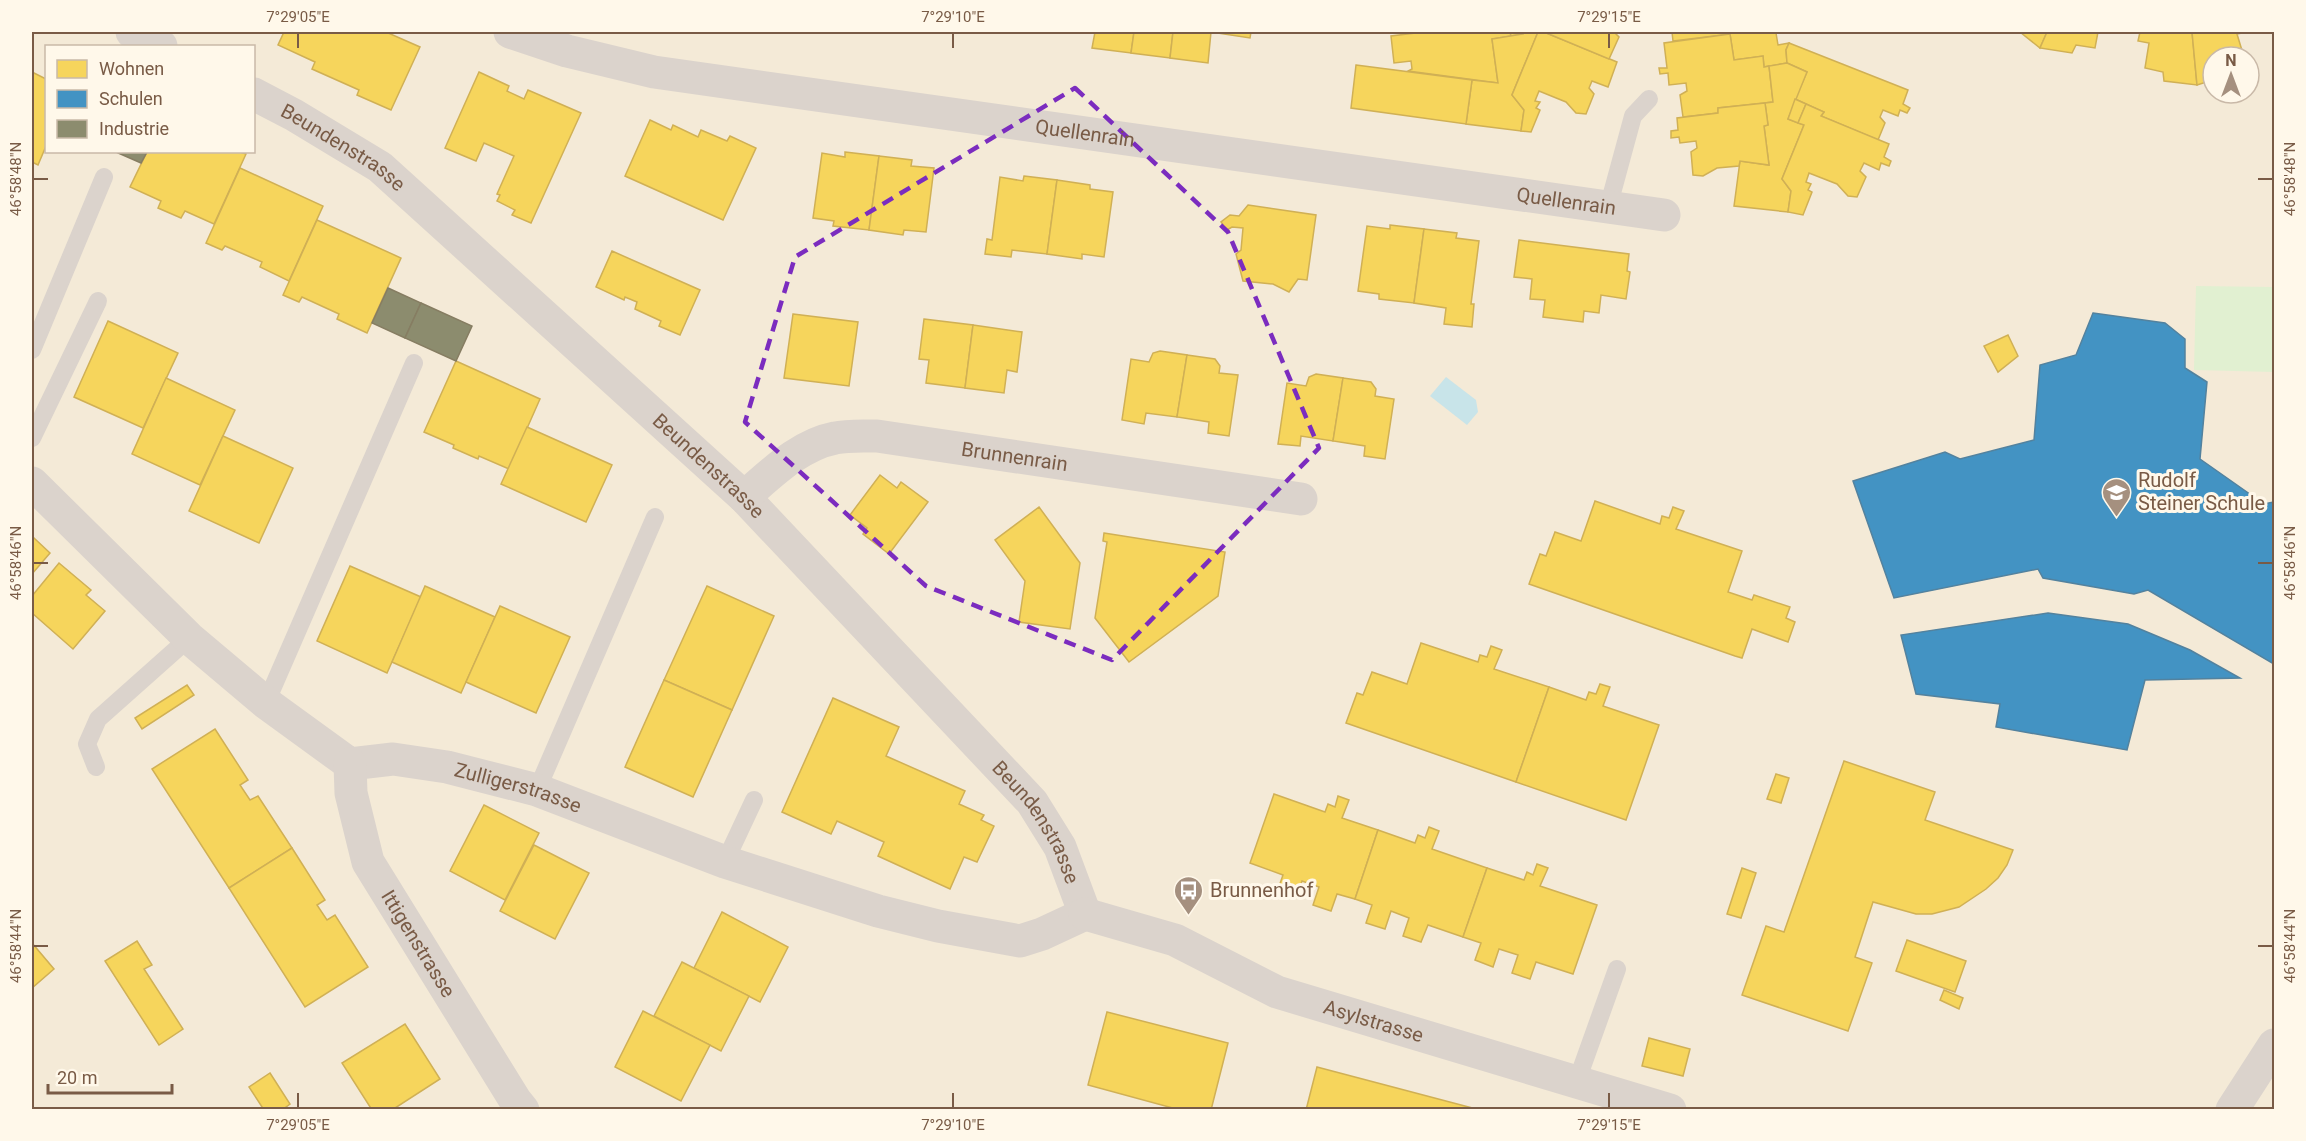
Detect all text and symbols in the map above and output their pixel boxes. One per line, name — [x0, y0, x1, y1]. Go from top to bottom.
text: 7°29'05"E — [266, 8, 330, 26]
text: 7°29'10"E — [921, 8, 985, 26]
text: 7°29'15"E — [1577, 8, 1641, 26]
legend — [45, 45, 255, 153]
north arrow — [2201, 45, 2261, 105]
text: N — [2225, 51, 2237, 70]
text: Wohnen — [99, 58, 164, 79]
text: Schulen — [99, 88, 163, 109]
street label: Beundenstrasse — [277, 98, 410, 196]
street label: Quellenrain — [1034, 114, 1136, 152]
text: Industrie — [99, 118, 169, 139]
text: 46°58'48"N — [7, 142, 25, 216]
text: 46°58'48"N — [2281, 142, 2299, 216]
street label: Quellenrain — [1515, 182, 1618, 220]
street label: Beundenstrasse — [648, 408, 770, 523]
street label: Brunnenrain — [960, 437, 1069, 476]
place label: Rudolf Steiner Schule — [2138, 468, 2265, 515]
school or university icon: Rudolf Steiner Schule — [2101, 476, 2133, 518]
text: 46°58'46"N — [7, 526, 25, 600]
text: 46°58'46"N — [2281, 526, 2299, 600]
street label: Beundenstrasse — [987, 756, 1085, 887]
street label: Zulligerstrasse — [452, 757, 585, 818]
bus stop icon: Brunnenhof — [1173, 874, 1205, 916]
place label: Brunnenhof — [1210, 878, 1313, 902]
street label: Ittigenstrasse — [376, 886, 461, 1002]
text: 46°58'44"N — [7, 909, 25, 983]
text: 46°58'44"N — [2281, 909, 2299, 983]
street label: Asylstrasse — [1321, 995, 1426, 1047]
scale bar — [48, 1057, 172, 1095]
text: 20 m — [57, 1067, 97, 1088]
text: 7°29'05"E — [266, 1116, 330, 1134]
text: 7°29'10"E — [921, 1116, 985, 1134]
text: 7°29'15"E — [1577, 1116, 1641, 1134]

